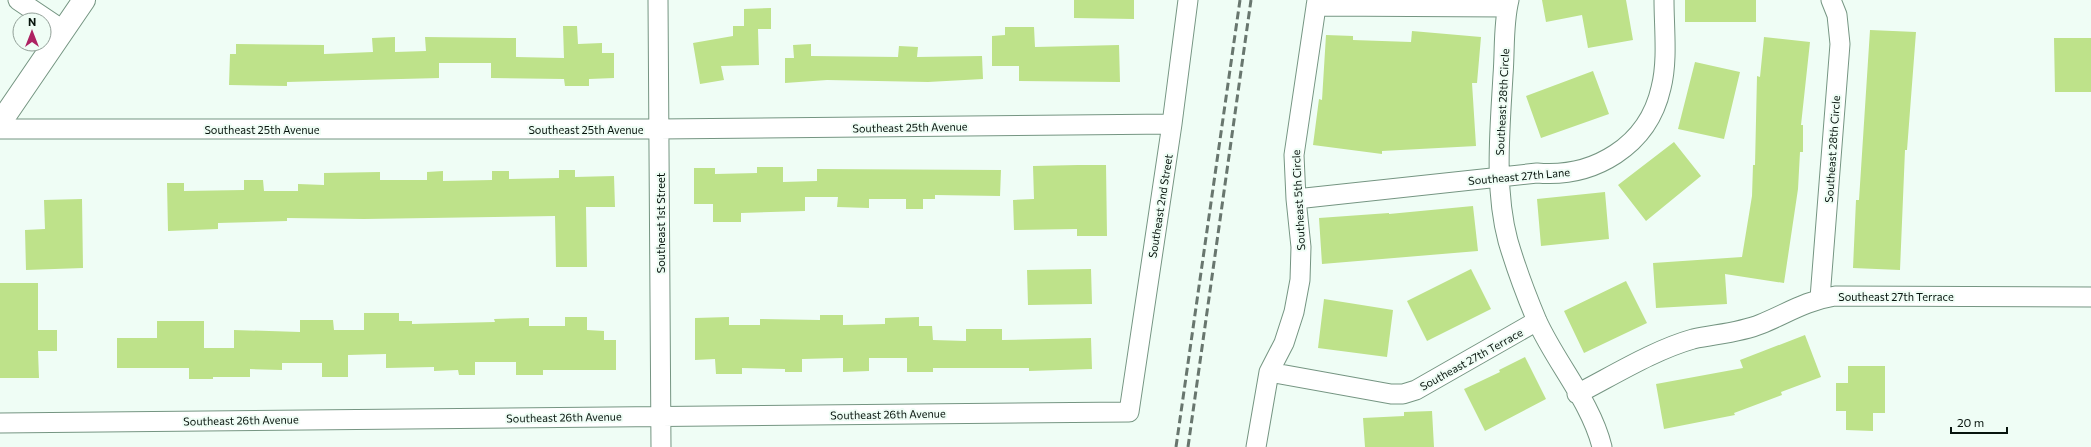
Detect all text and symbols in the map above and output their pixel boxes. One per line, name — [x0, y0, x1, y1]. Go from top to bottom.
north arrow — [12, 12, 52, 52]
text: N — [28, 15, 36, 28]
street label: Southeast 28th Circle — [1493, 48, 1511, 156]
street label: Southeast 28th Circle — [1822, 95, 1842, 203]
street label: Southeast 25th Avenue — [852, 119, 968, 135]
street label: Southeast 25th Avenue — [204, 123, 320, 136]
street label: Southeast 25th Avenue — [528, 123, 644, 136]
street label: Southeast 5th Circle — [1289, 149, 1307, 251]
street label: Southeast 2nd Street — [1145, 153, 1175, 259]
street label: Southeast 27th Lane — [1468, 165, 1571, 187]
street label: Southeast 1st Street — [654, 172, 667, 273]
street label: Southeast 27th Terrace — [1838, 290, 1954, 303]
street label: Southeast 27th Terrace — [1417, 325, 1525, 393]
street label: Southeast 26th Avenue — [830, 406, 946, 422]
street label: Southeast 26th Avenue — [506, 409, 622, 425]
scale bar — [1951, 409, 2007, 435]
street label: Southeast 26th Avenue — [183, 412, 299, 428]
text: 20 m — [1957, 415, 1984, 429]

